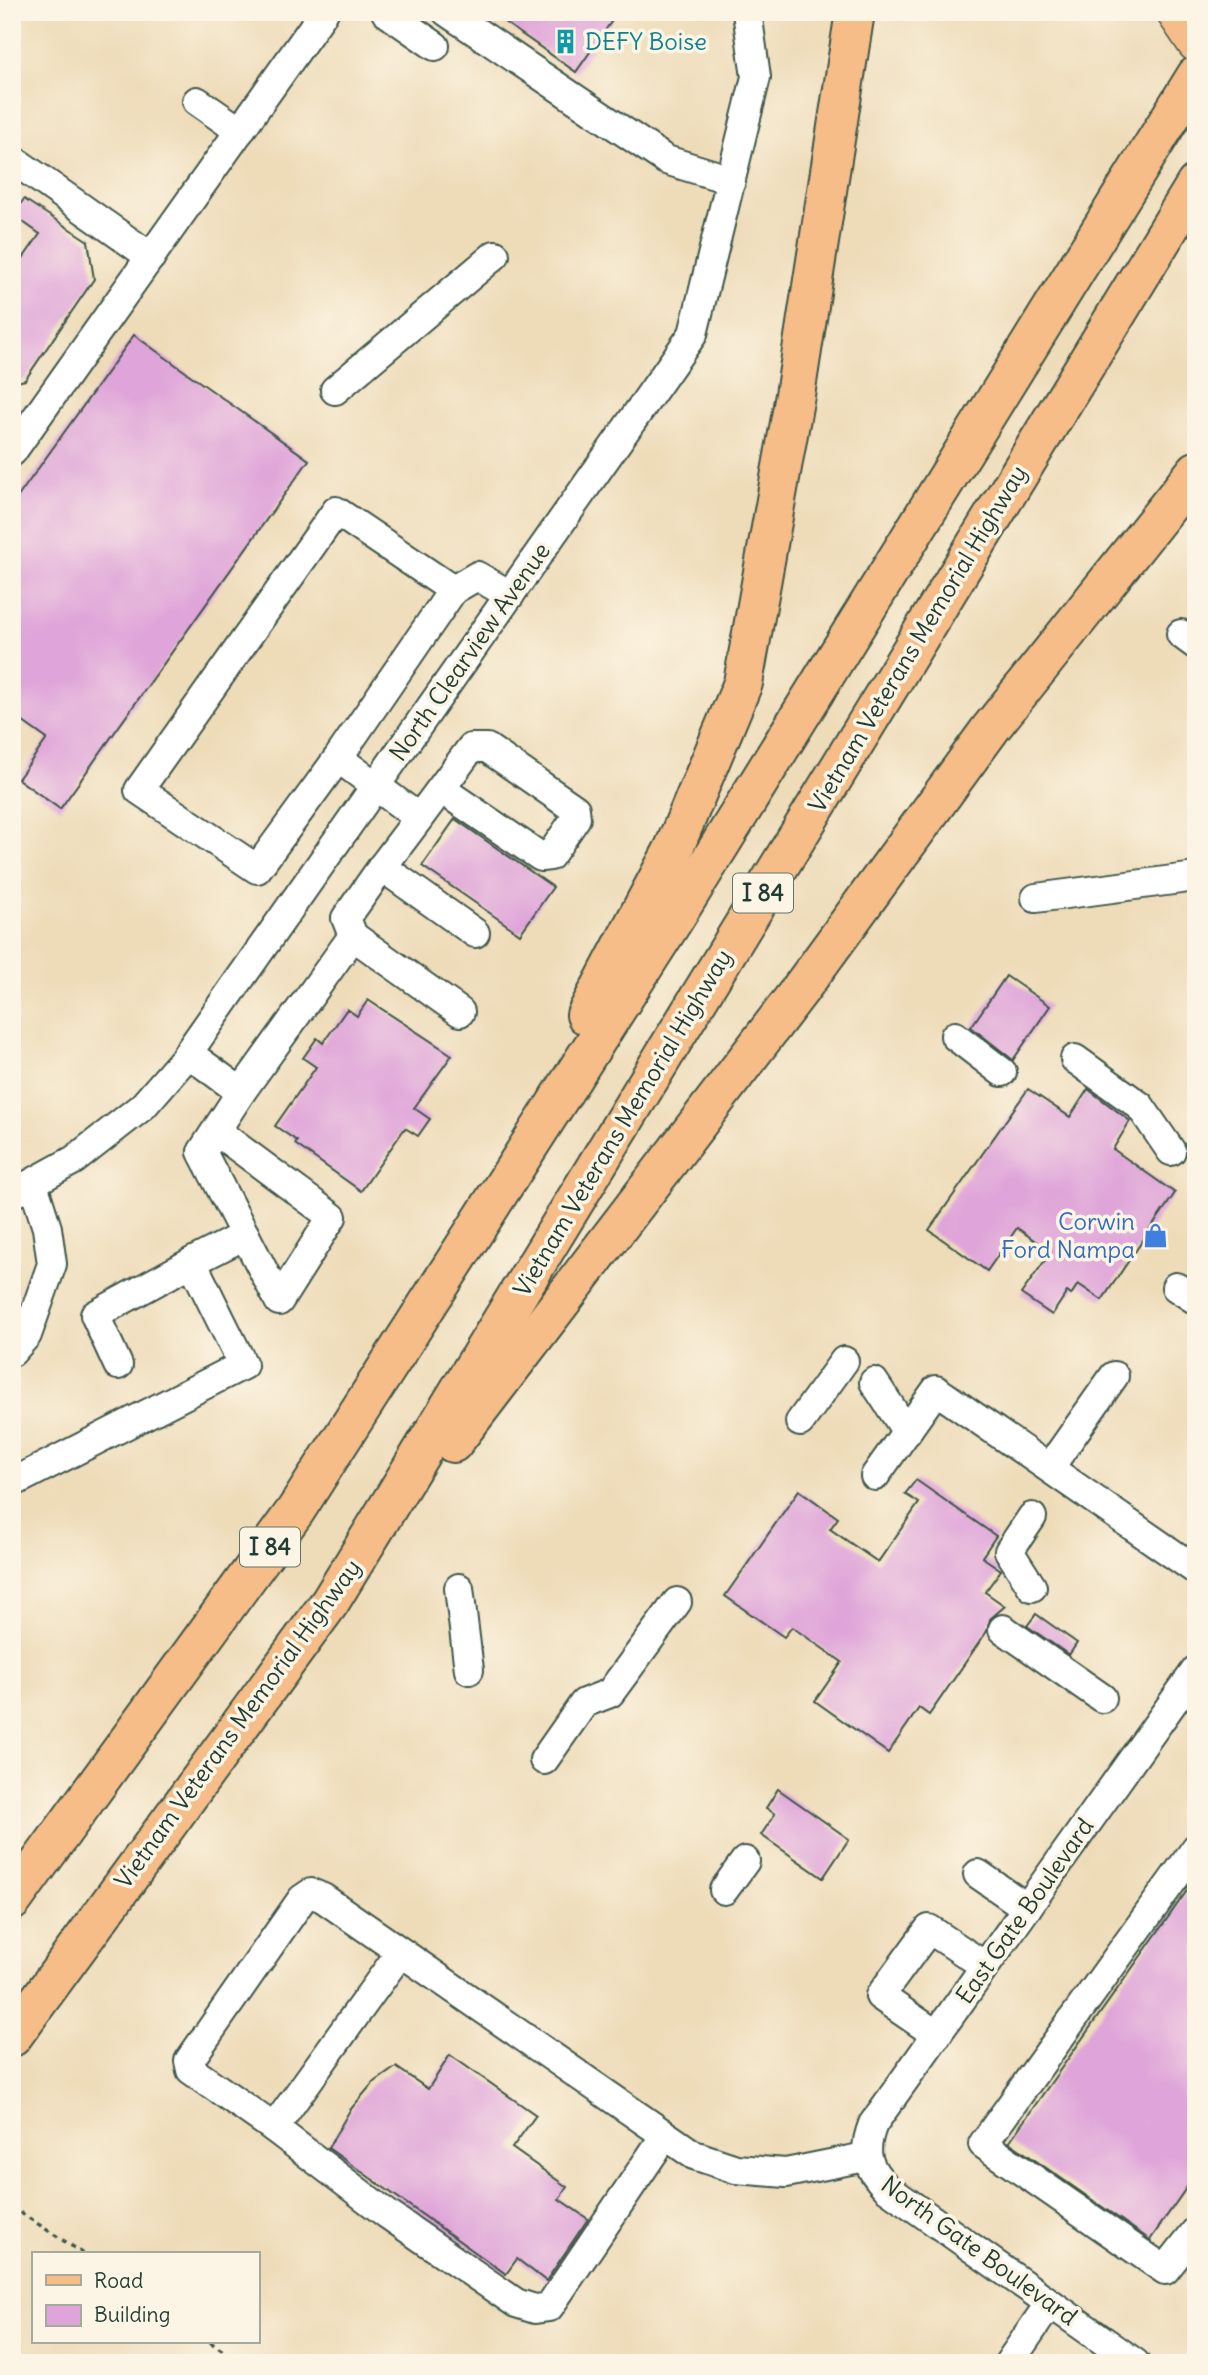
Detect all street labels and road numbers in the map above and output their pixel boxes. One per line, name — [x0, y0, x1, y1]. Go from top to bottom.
street label: Vietnam Veterans Memorial Highway — [801, 459, 1033, 818]
street label: North Clearview Avenue — [382, 536, 556, 766]
road number: I 84 — [733, 874, 793, 912]
street label: Vietnam Veterans Memorial Highway — [506, 943, 738, 1302]
road number: I 84 — [240, 1528, 300, 1566]
street label: Vietnam Veterans Memorial Highway — [108, 1553, 367, 1894]
street label: East Gate Boulevard — [949, 1812, 1100, 2009]
street label: North Gate Boulevard — [876, 2169, 1084, 2331]

